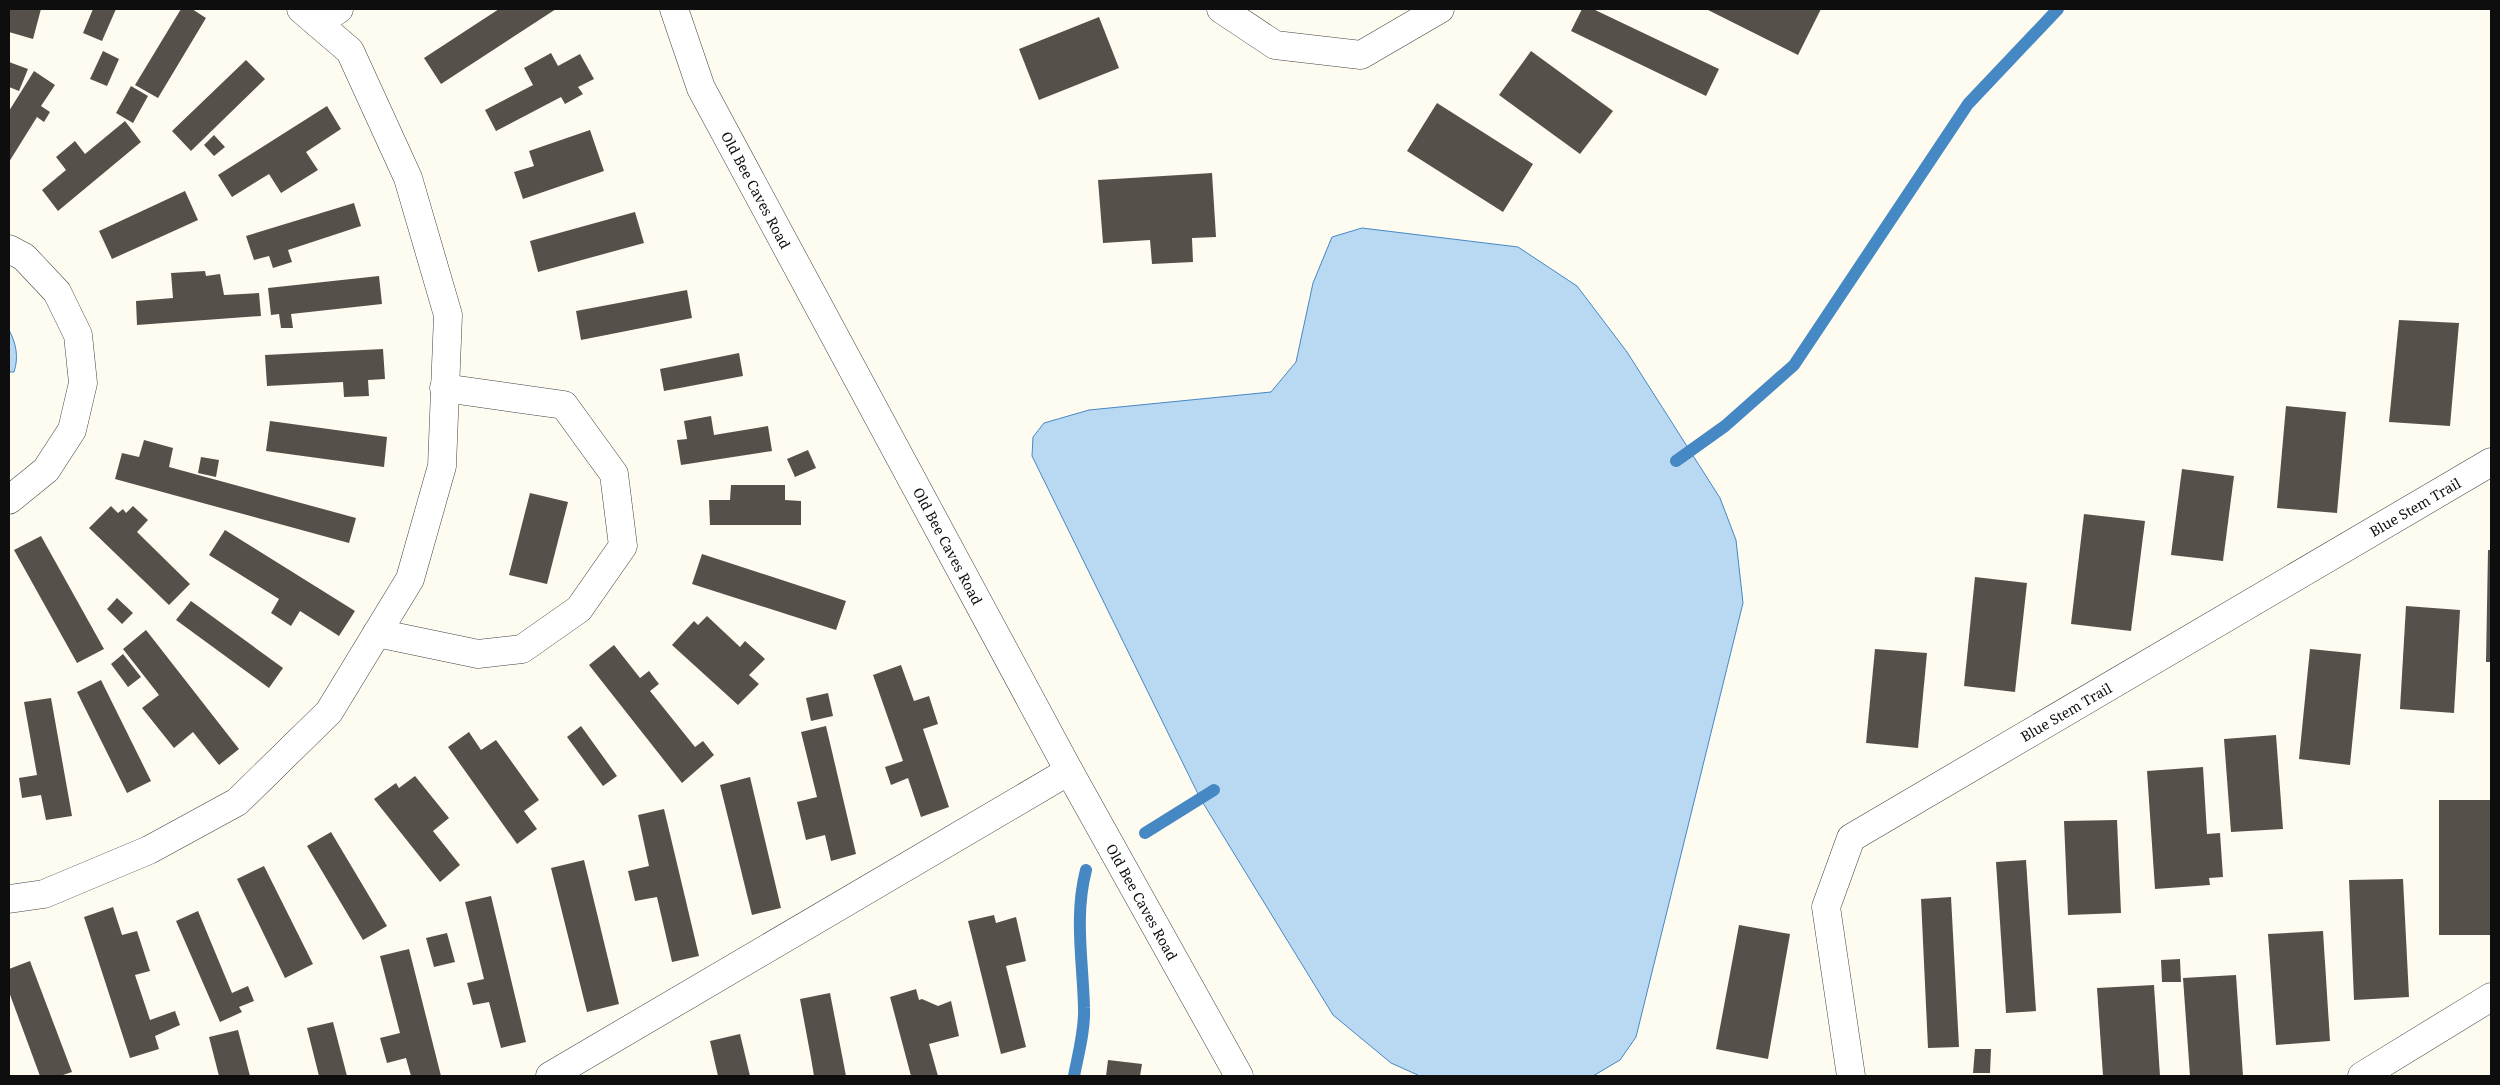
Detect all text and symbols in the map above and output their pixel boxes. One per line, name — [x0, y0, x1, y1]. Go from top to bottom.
street label: Old Bee Caves Road — [717, 128, 795, 252]
street label: Blue Stem Trail — [2366, 473, 2464, 541]
street label: Old Bee Caves Road — [909, 484, 987, 608]
street label: Blue Stem Trail — [2017, 678, 2115, 746]
street label: Old Bee Caves Road — [1102, 840, 1182, 964]

